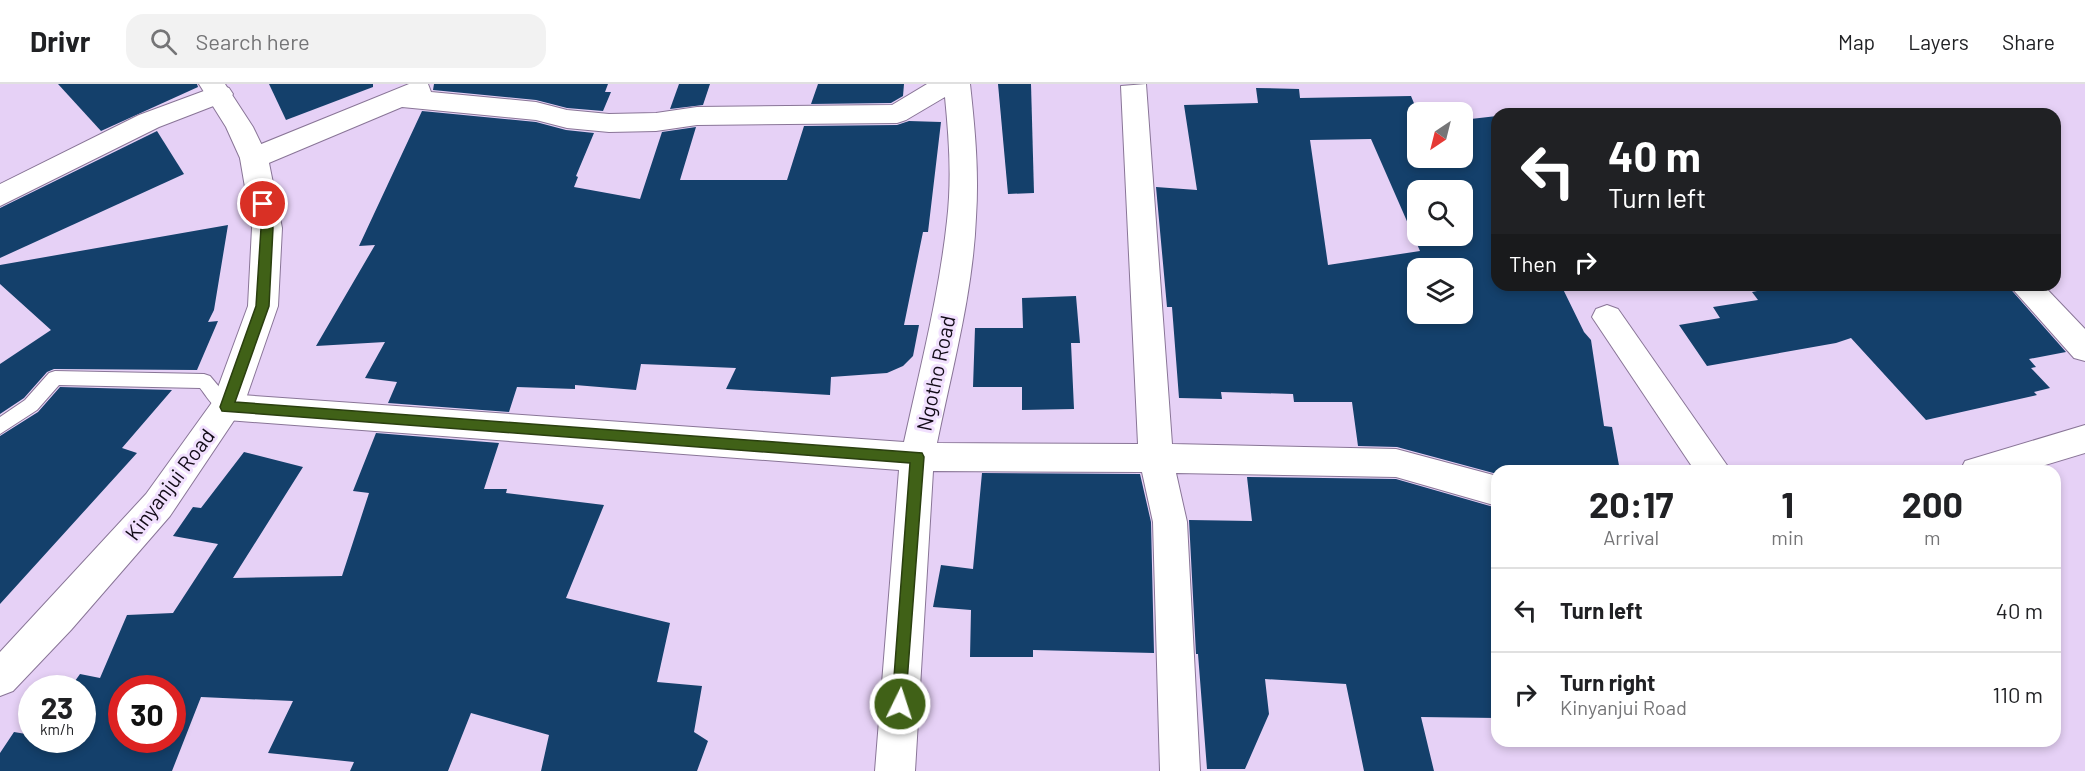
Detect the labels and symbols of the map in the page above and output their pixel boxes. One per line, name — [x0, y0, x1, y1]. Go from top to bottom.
north arrow — [1407, 102, 1473, 168]
pin — [237, 178, 288, 229]
street label: Ngotho Road — [911, 313, 959, 433]
street label: Kinyanjui Road — [119, 423, 219, 545]
position arrow — [868, 672, 932, 736]
speed limit sign: 30 — [108, 675, 186, 753]

